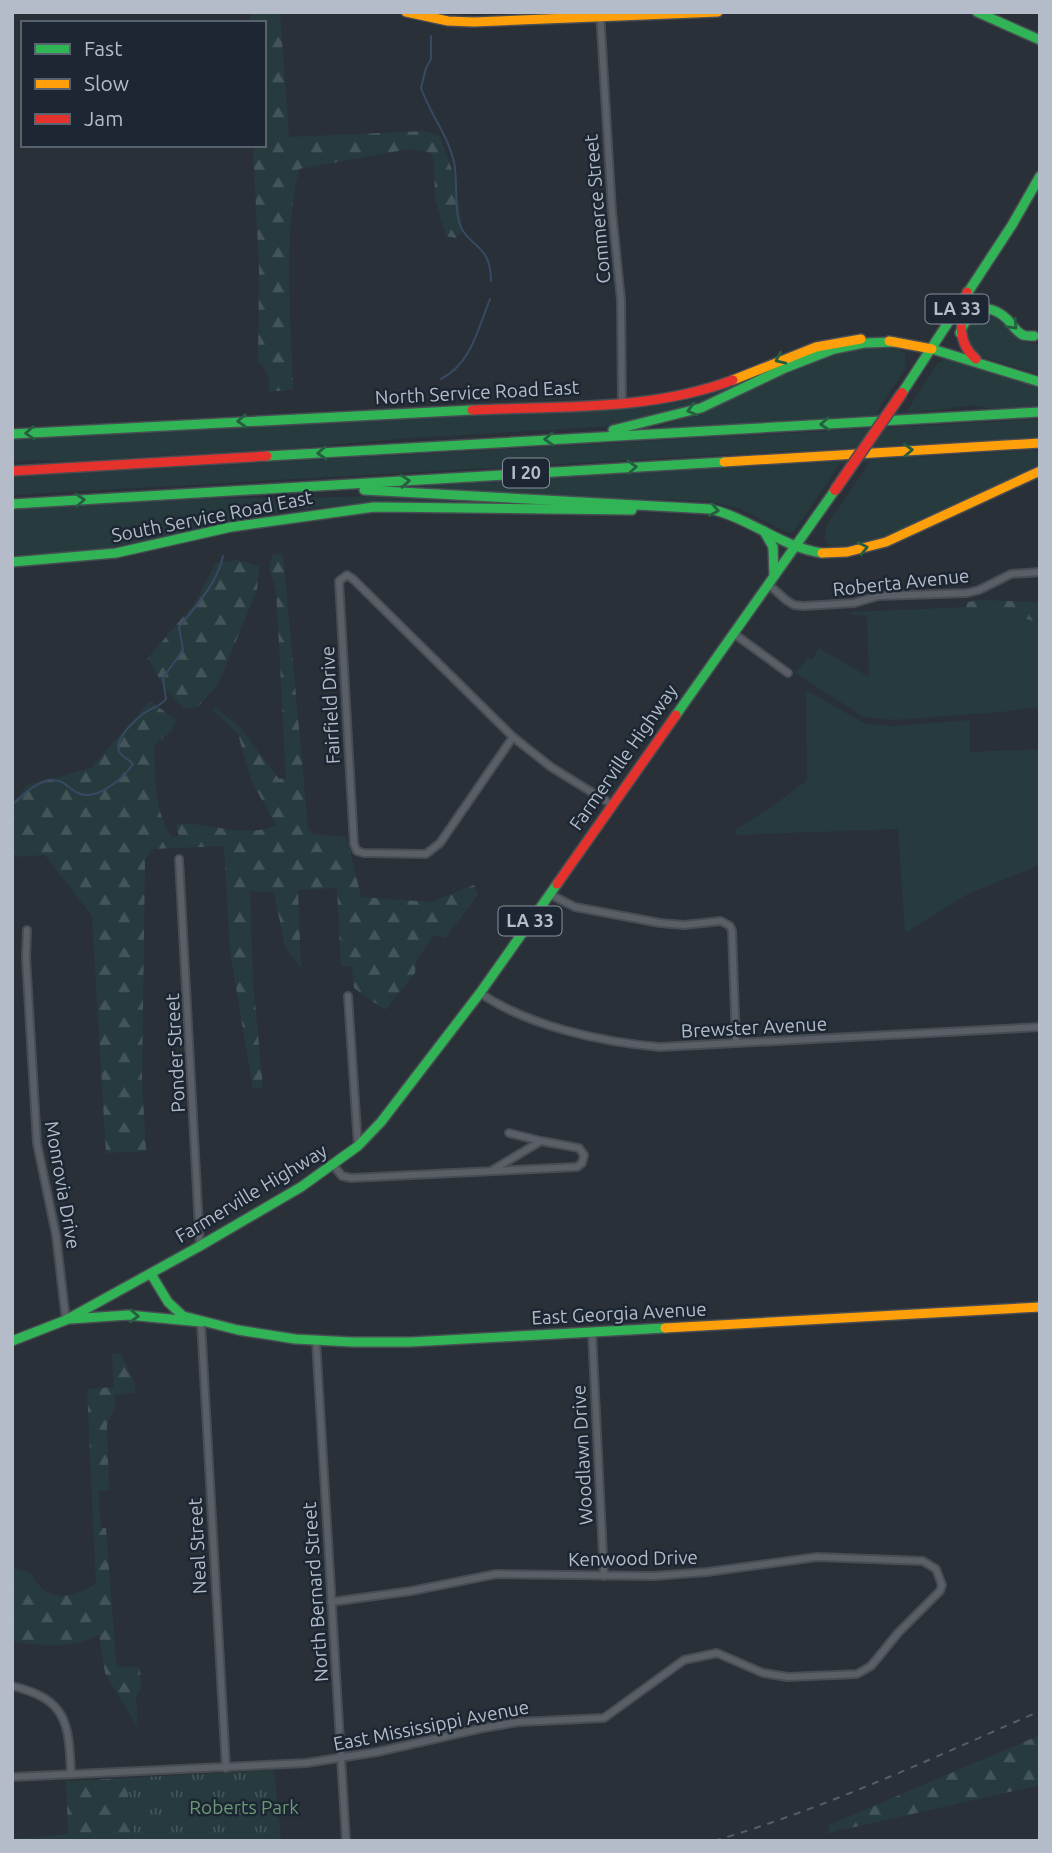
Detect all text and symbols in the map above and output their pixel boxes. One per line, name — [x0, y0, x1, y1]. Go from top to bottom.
legend — [21, 21, 266, 147]
text: Fast — [84, 36, 122, 60]
text: Slow — [84, 71, 129, 95]
text: Jam — [84, 106, 123, 130]
street label: Commerce Street — [579, 133, 614, 285]
road number: LA 33 — [926, 295, 988, 324]
one-way arrow — [1005, 317, 1018, 330]
one-way arrow — [775, 351, 787, 365]
street label: North Service Road East — [374, 376, 580, 408]
one-way arrow — [686, 402, 698, 416]
one-way arrow — [236, 413, 247, 428]
one-way arrow — [819, 416, 830, 431]
one-way arrow — [25, 425, 36, 440]
one-way arrow — [543, 432, 554, 447]
one-way arrow — [903, 443, 914, 458]
one-way arrow — [316, 445, 327, 460]
road number: I 20 — [503, 458, 549, 488]
one-way arrow — [627, 460, 638, 475]
one-way arrow — [400, 474, 411, 489]
street label: South Service Road East — [110, 486, 315, 546]
one-way arrow — [75, 493, 86, 508]
one-way arrow — [708, 502, 720, 517]
one-way arrow — [857, 542, 869, 556]
street label: Roberta Avenue — [832, 564, 970, 600]
street label: Fairfield Drive — [316, 645, 344, 765]
street label: Farmerville Highway — [564, 680, 682, 834]
road number: LA 33 — [498, 906, 562, 936]
street label: Ponder Street — [161, 992, 189, 1113]
street label: Brewster Avenue — [680, 1012, 828, 1042]
street label: Monrovia Drive — [41, 1119, 85, 1251]
street label: Farmerville Highway — [171, 1139, 331, 1247]
street label: East Georgia Avenue — [531, 1297, 707, 1329]
one-way arrow — [129, 1308, 140, 1323]
street label: Woodlawn Drive — [567, 1384, 597, 1526]
street label: Neal Street — [183, 1497, 211, 1595]
street label: North Bernard Street — [298, 1501, 332, 1683]
street label: Kenwood Drive — [568, 1546, 698, 1570]
street label: East Mississippi Avenue — [331, 1695, 531, 1755]
park label: Roberts Park — [189, 1796, 299, 1818]

